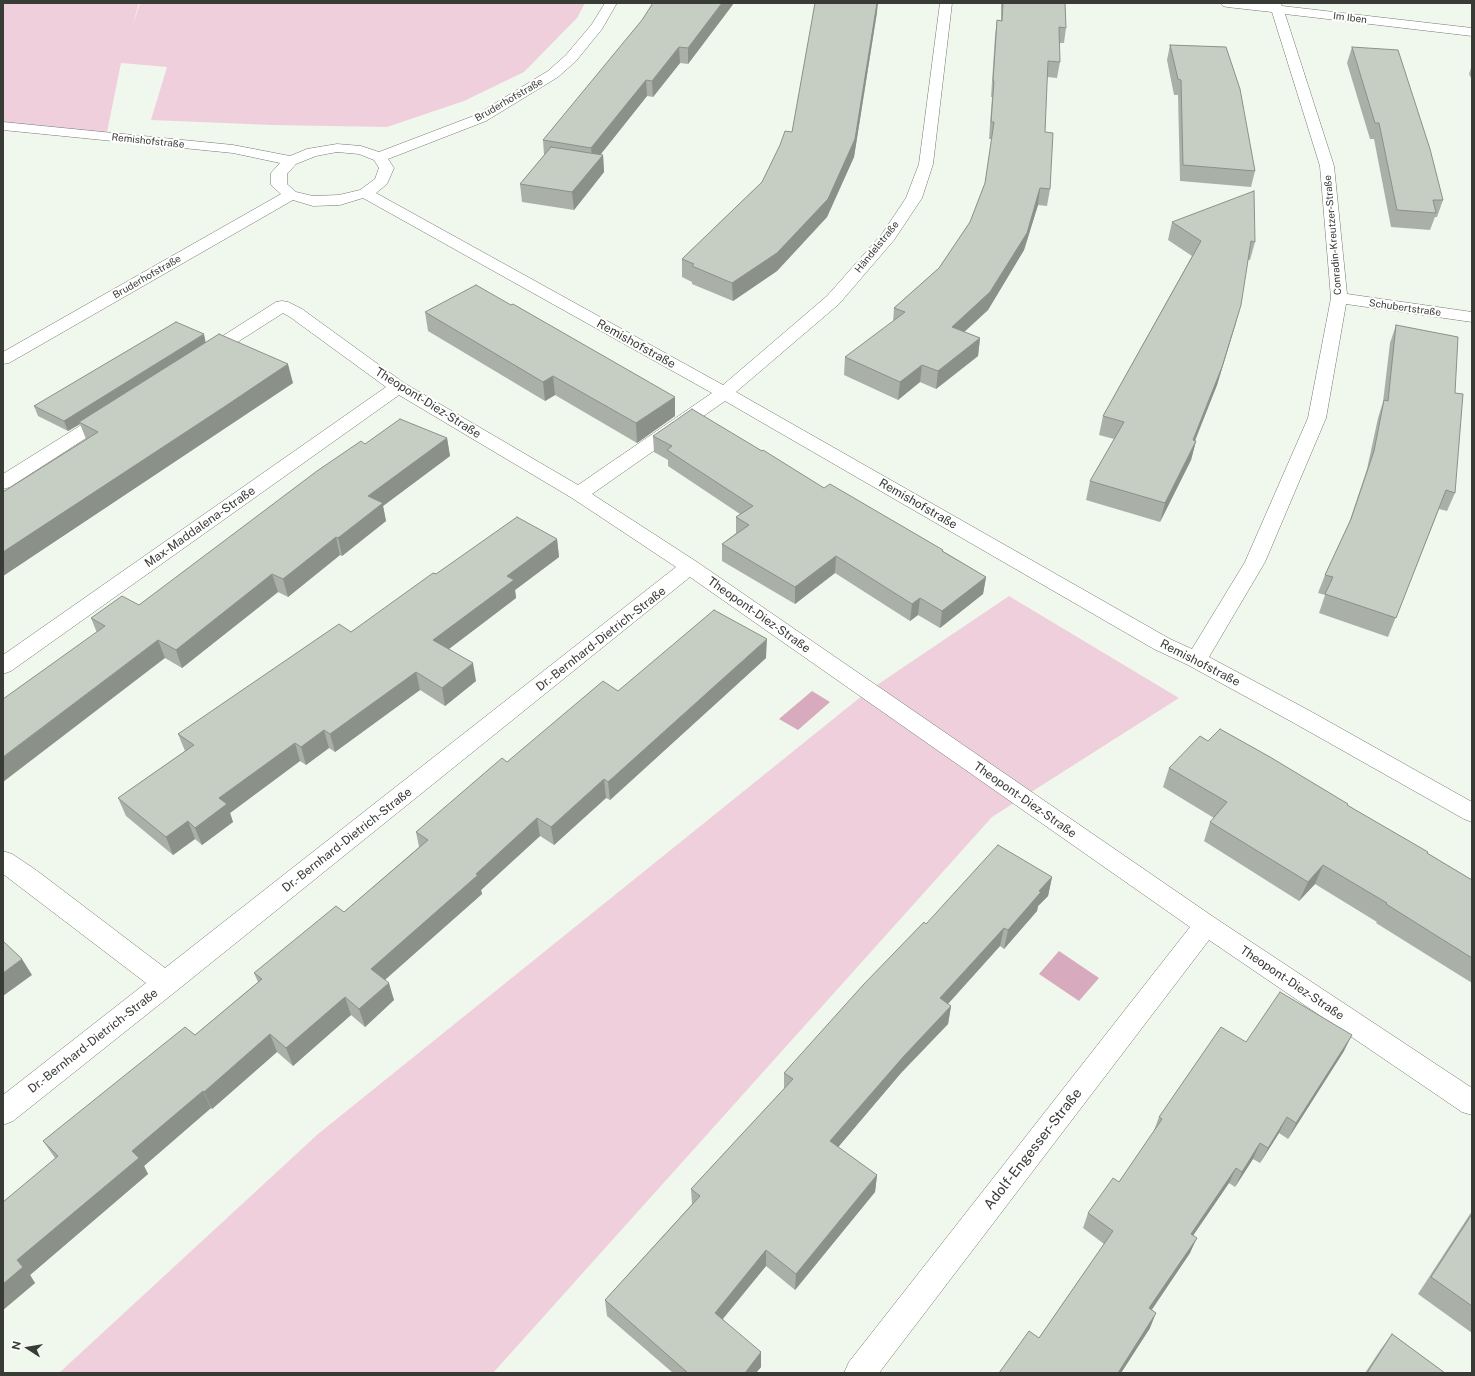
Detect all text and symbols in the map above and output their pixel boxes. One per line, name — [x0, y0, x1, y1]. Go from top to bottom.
street label: Im Iben — [1332, 10, 1368, 26]
street label: Bruderhofstraße — [473, 76, 545, 124]
street label: Remishofstraße — [111, 131, 185, 151]
street label: Conradin-Kreutzer-Straße — [1322, 175, 1344, 295]
street label: Händelstraße — [852, 219, 902, 275]
street label: Bruderhofstraße — [111, 253, 183, 301]
street label: Schubertstraße — [1368, 297, 1442, 319]
street label: Remishofstraße — [594, 316, 678, 372]
street label: Theopont-Diez-Straße — [372, 365, 484, 441]
street label: Remishofstraße — [876, 476, 960, 532]
street label: Max-Maddalena-Straße — [142, 483, 258, 571]
street label: Theopont-Diez-Straße — [705, 574, 813, 656]
street label: Dr.-Bernhard-Dietrich-Straße — [533, 584, 669, 694]
street label: Remishofstraße — [1158, 637, 1242, 689]
street label: Theopont-Diez-Straße — [971, 759, 1079, 841]
street label: Dr.-Bernhard-Dietrich-Straße — [279, 785, 415, 895]
street label: Theopont-Diez-Straße — [1237, 943, 1347, 1023]
street label: Dr.-Bernhard-Dietrich-Straße — [25, 986, 161, 1096]
street label: Adolf-Engesser-Straße — [980, 1085, 1086, 1213]
north arrow — [8, 1328, 48, 1368]
text: N — [9, 1340, 23, 1351]

